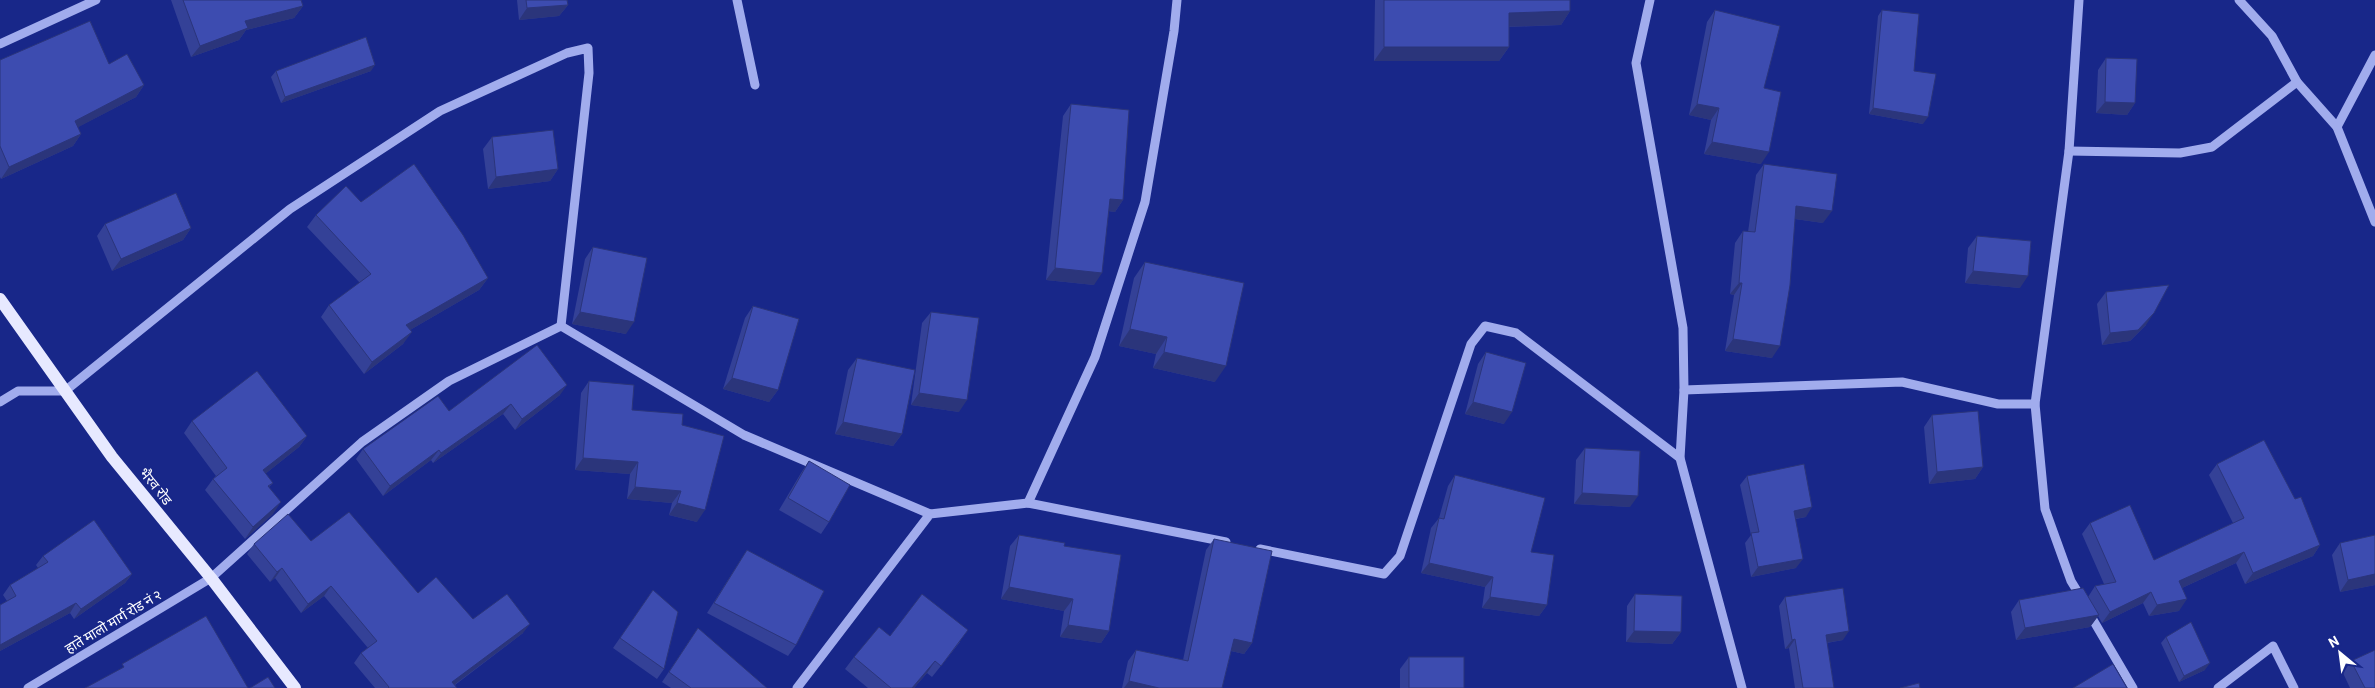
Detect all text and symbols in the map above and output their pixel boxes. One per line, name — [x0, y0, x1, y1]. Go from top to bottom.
street label: भैरव रोड — [136, 464, 176, 508]
street label: हाते मालो मार्ग रोड नं २ — [62, 585, 164, 657]
north arrow — [2315, 628, 2365, 678]
text: N — [2325, 632, 2342, 651]

